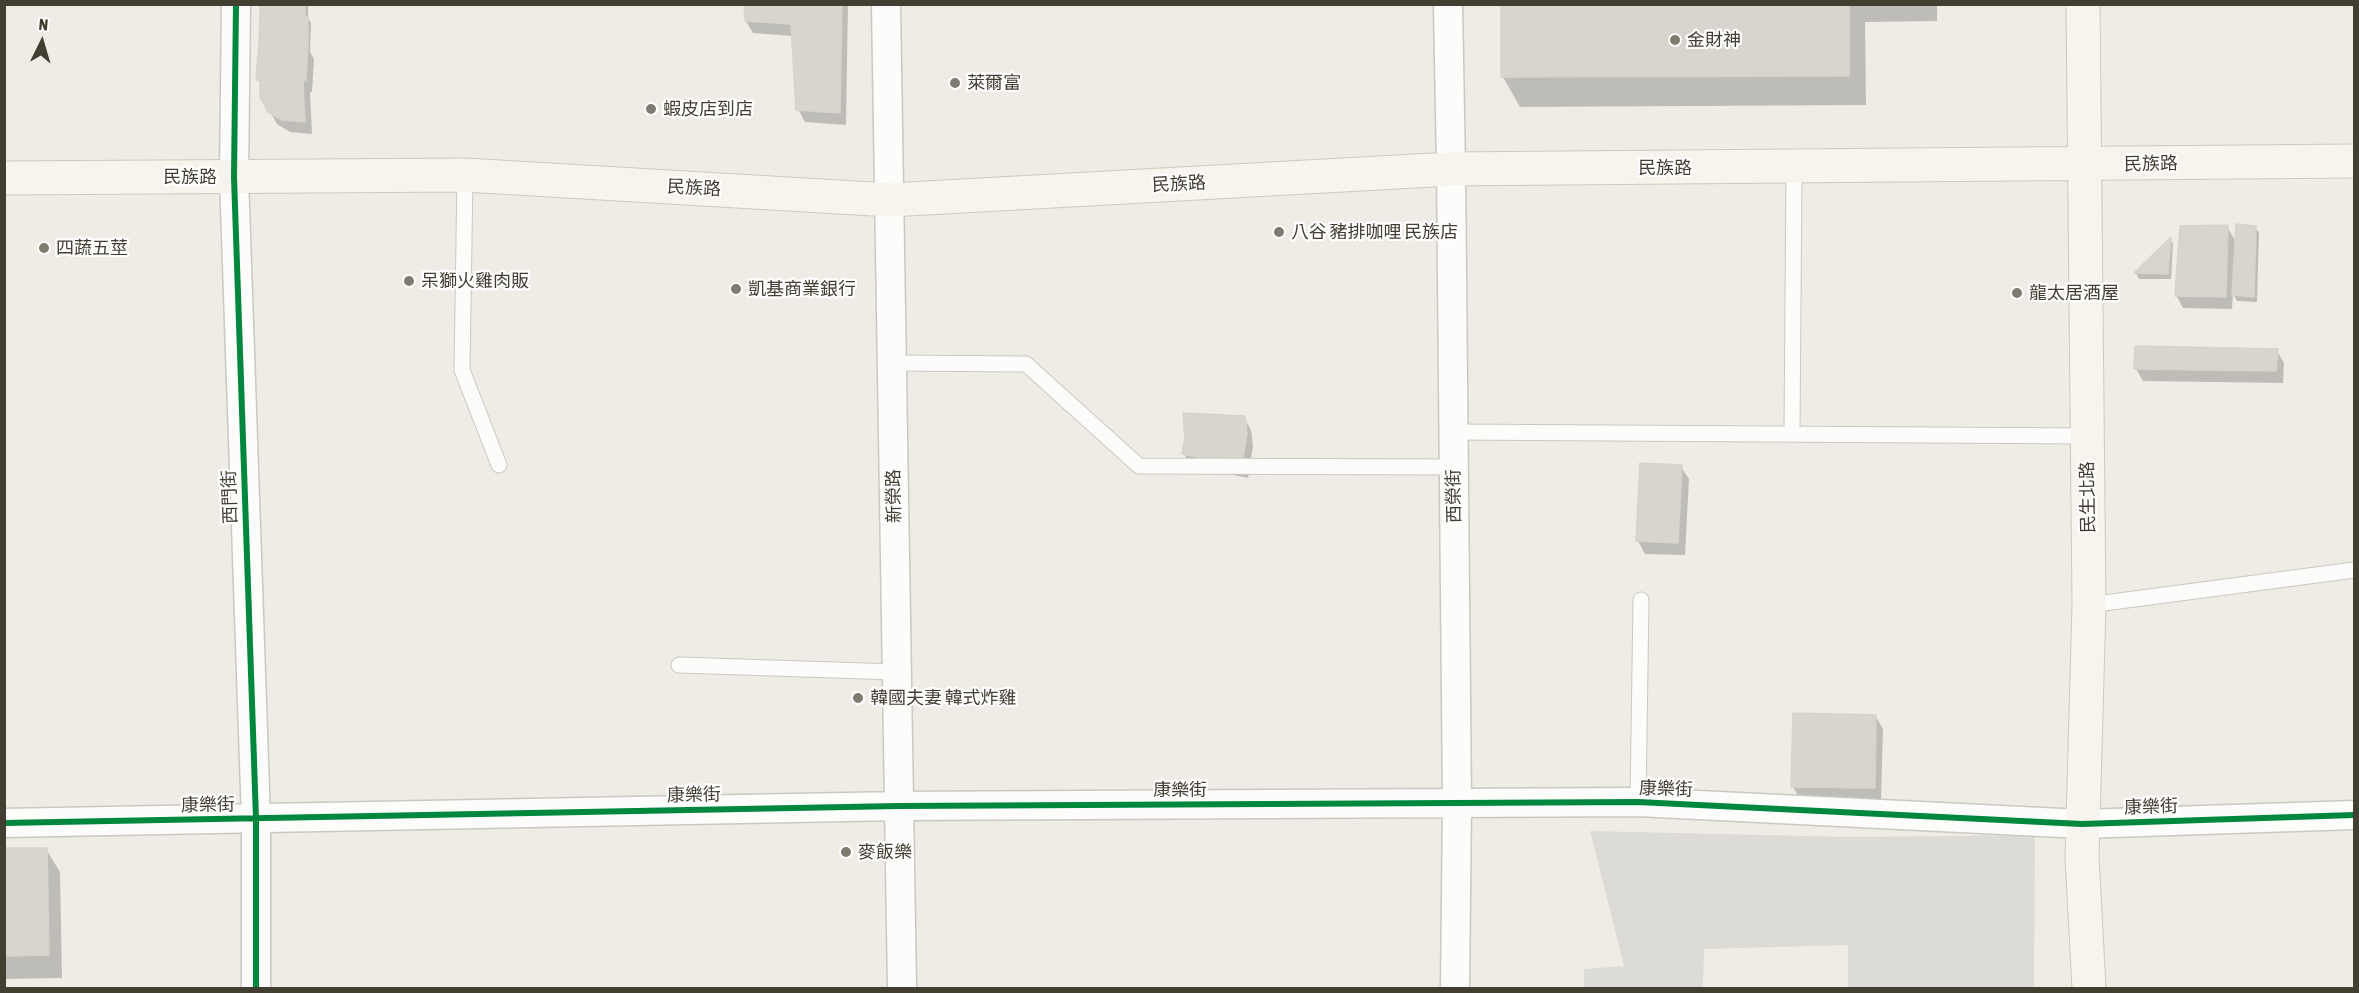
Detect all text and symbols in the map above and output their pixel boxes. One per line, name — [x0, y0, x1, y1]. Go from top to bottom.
north arrow — [12, 12, 72, 72]
text: N — [38, 15, 49, 33]
place label: 金財神 — [1687, 29, 1741, 51]
marker: 金財神 — [1668, 33, 1682, 47]
place label: 萊爾富 — [967, 72, 1021, 94]
marker: 萊爾富 — [948, 76, 962, 90]
place label: 蝦皮店到店 — [663, 98, 753, 120]
marker: 蝦皮店到店 — [644, 102, 658, 116]
street label: 民族路 — [2124, 153, 2178, 175]
street label: 民族路 — [1638, 157, 1692, 179]
street label: 民族路 — [163, 166, 217, 188]
street label: 民族路 — [1151, 172, 1207, 196]
street label: 民族路 — [666, 176, 722, 200]
place label: 八谷 豬排咖哩 民族店 — [1291, 221, 1458, 243]
marker: 八谷 豬排咖哩 民族店 — [1272, 225, 1286, 239]
place label: 四蔬五莖 — [56, 237, 128, 259]
marker: 四蔬五莖 — [37, 241, 51, 255]
place label: 呆獅火雞肉販 — [421, 270, 529, 292]
marker: 呆獅火雞肉販 — [402, 274, 416, 288]
place label: 凱基商業銀行 — [748, 278, 856, 300]
marker: 凱基商業銀行 — [729, 282, 743, 296]
place label: 龍太居酒屋 — [2029, 282, 2119, 304]
marker: 龍太居酒屋 — [2010, 286, 2024, 300]
street label: 民生北路 — [2077, 461, 2099, 533]
street label: 新榮路 — [883, 469, 905, 523]
street label: 西榮街 — [1443, 469, 1465, 523]
street label: 西門街 — [218, 470, 242, 524]
place label: 韓國夫妻 韓式炸雞 — [870, 687, 1016, 709]
marker: 韓國夫妻 韓式炸雞 — [851, 691, 865, 705]
street label: 康樂街 — [1639, 777, 1693, 801]
street label: 康樂街 — [1153, 779, 1207, 801]
street label: 康樂街 — [667, 784, 721, 806]
street label: 康樂街 — [181, 794, 235, 816]
street label: 康樂街 — [2124, 795, 2178, 819]
place label: 麥飯樂 — [858, 841, 912, 863]
marker: 麥飯樂 — [839, 845, 853, 859]

